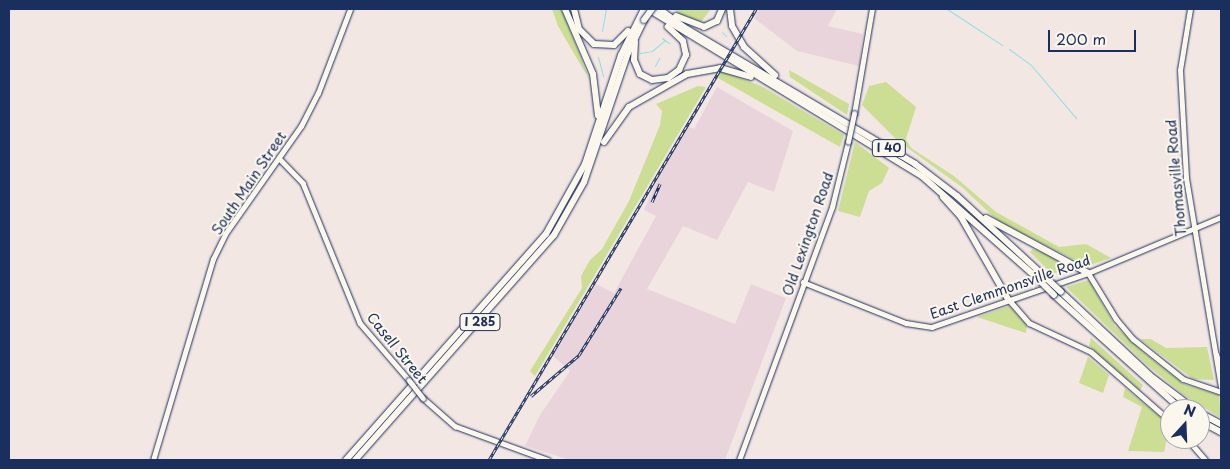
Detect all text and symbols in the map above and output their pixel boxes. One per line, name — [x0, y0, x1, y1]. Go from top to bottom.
scale bar — [1050, 20, 1138, 52]
text: 200 m — [1056, 27, 1106, 50]
street label: Thomasville Road — [1162, 119, 1190, 237]
street label: South Main Street — [208, 127, 290, 239]
road number: I 40 — [872, 138, 906, 158]
street label: Old Lexington Road — [779, 170, 837, 298]
street label: East Clemmonsville Road — [928, 252, 1092, 322]
street label: Casell Street — [363, 309, 431, 387]
road number: I 285 — [459, 313, 501, 332]
north arrow — [1160, 399, 1210, 449]
text: N — [1181, 399, 1199, 422]

